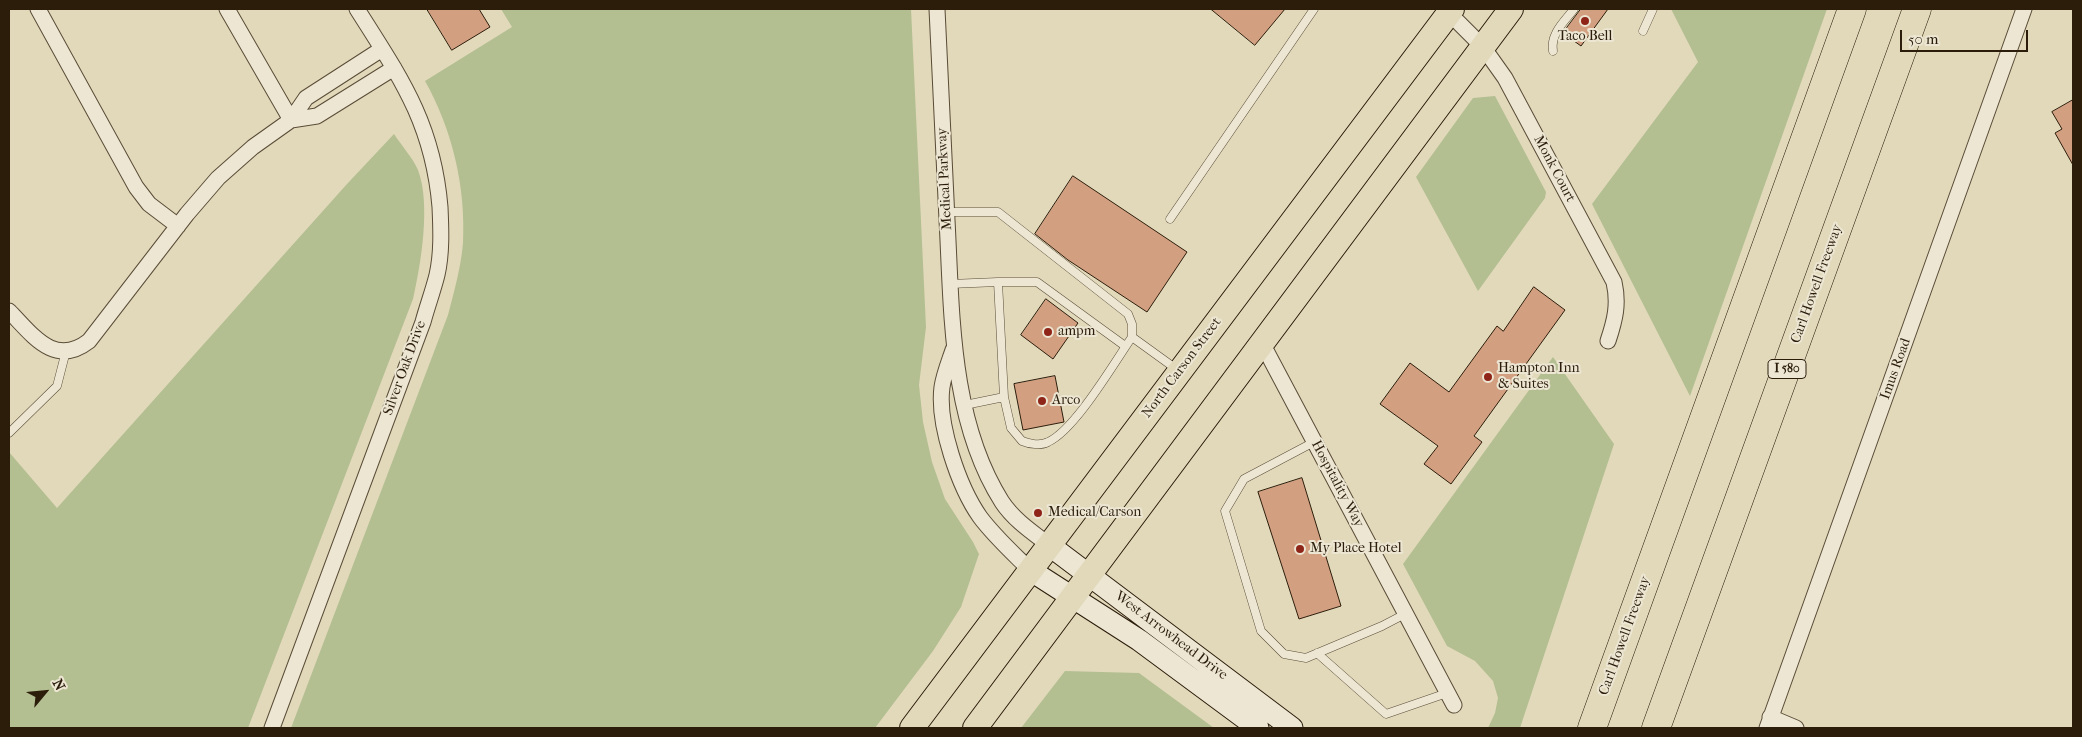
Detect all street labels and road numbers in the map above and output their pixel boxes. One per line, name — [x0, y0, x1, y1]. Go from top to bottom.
street label: Medical Parkway — [934, 127, 956, 231]
street label: Monk Court — [1529, 133, 1579, 205]
street label: Carl Howell Freeway — [1788, 222, 1846, 346]
street label: North Carson Street — [1139, 314, 1225, 422]
street label: Silver Oak Drive — [380, 318, 430, 418]
street label: Imus Road — [1877, 336, 1915, 402]
road number: I 580 — [1768, 359, 1806, 378]
street label: Hospitality Way — [1307, 438, 1367, 530]
street label: Carl Howell Freeway — [1596, 574, 1654, 698]
street label: West Arrowhead Drive — [1111, 588, 1231, 684]

